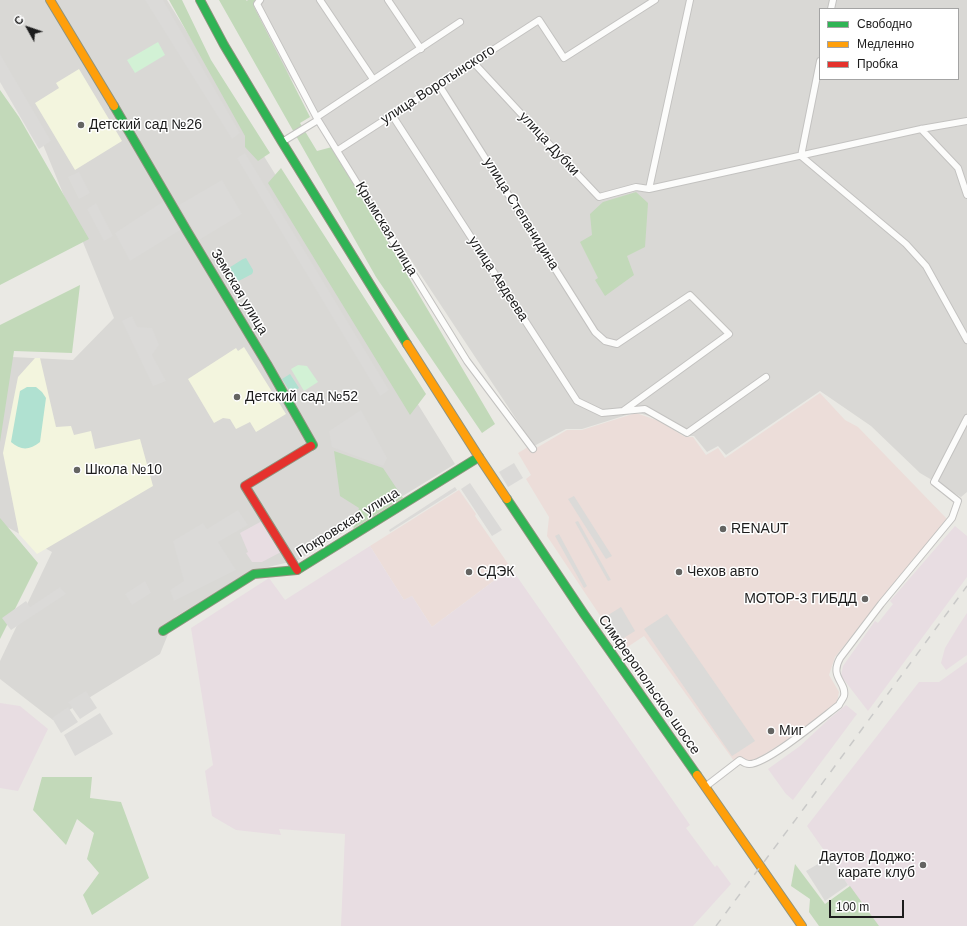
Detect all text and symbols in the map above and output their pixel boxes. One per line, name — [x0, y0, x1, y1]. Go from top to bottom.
north arrow — [8, 8, 48, 48]
legend — [819, 8, 959, 80]
text: С — [12, 13, 26, 27]
text: Свободно — [857, 17, 912, 31]
text: Медленно — [857, 37, 914, 51]
street label: улица Воротынского — [378, 42, 498, 128]
text: Пробка — [857, 57, 898, 71]
street label: улица Дубки — [515, 109, 583, 179]
place label: Детский сад №26 — [89, 117, 202, 133]
marker: Детский сад №26 — [76, 120, 86, 130]
street label: улица Степанидина — [480, 155, 562, 273]
street label: Крымская улица — [351, 179, 421, 279]
street label: улица Авдеева — [464, 233, 532, 325]
street label: Земская улица — [207, 246, 271, 338]
place label: Детский сад №52 — [245, 389, 358, 405]
marker: Детский сад №52 — [232, 392, 242, 402]
place label: Школа №10 — [85, 462, 162, 478]
marker: Школа №10 — [72, 465, 82, 475]
street label: Покровская улица — [294, 485, 402, 561]
place label: RENAUT — [731, 521, 789, 537]
marker: RENAUT — [718, 524, 728, 534]
place label: СДЭК — [477, 564, 515, 580]
place label: Чехов авто — [687, 564, 759, 580]
marker: СДЭК — [464, 567, 474, 577]
marker: Чехов авто — [674, 567, 684, 577]
place label: МОТОР-3 ГИБДД — [744, 591, 857, 607]
marker: МОТОР-3 ГИБДД — [860, 594, 870, 604]
street label: Симферопольское шоссе — [594, 612, 704, 758]
place label: Миг — [779, 723, 804, 739]
marker: Миг — [766, 726, 776, 736]
place label: Даутов Доджо: карате клуб — [819, 849, 915, 882]
marker: Даутов Доджо: карате клуб — [918, 860, 928, 870]
scale bar — [831, 892, 906, 918]
text: 100 m — [836, 900, 869, 914]

